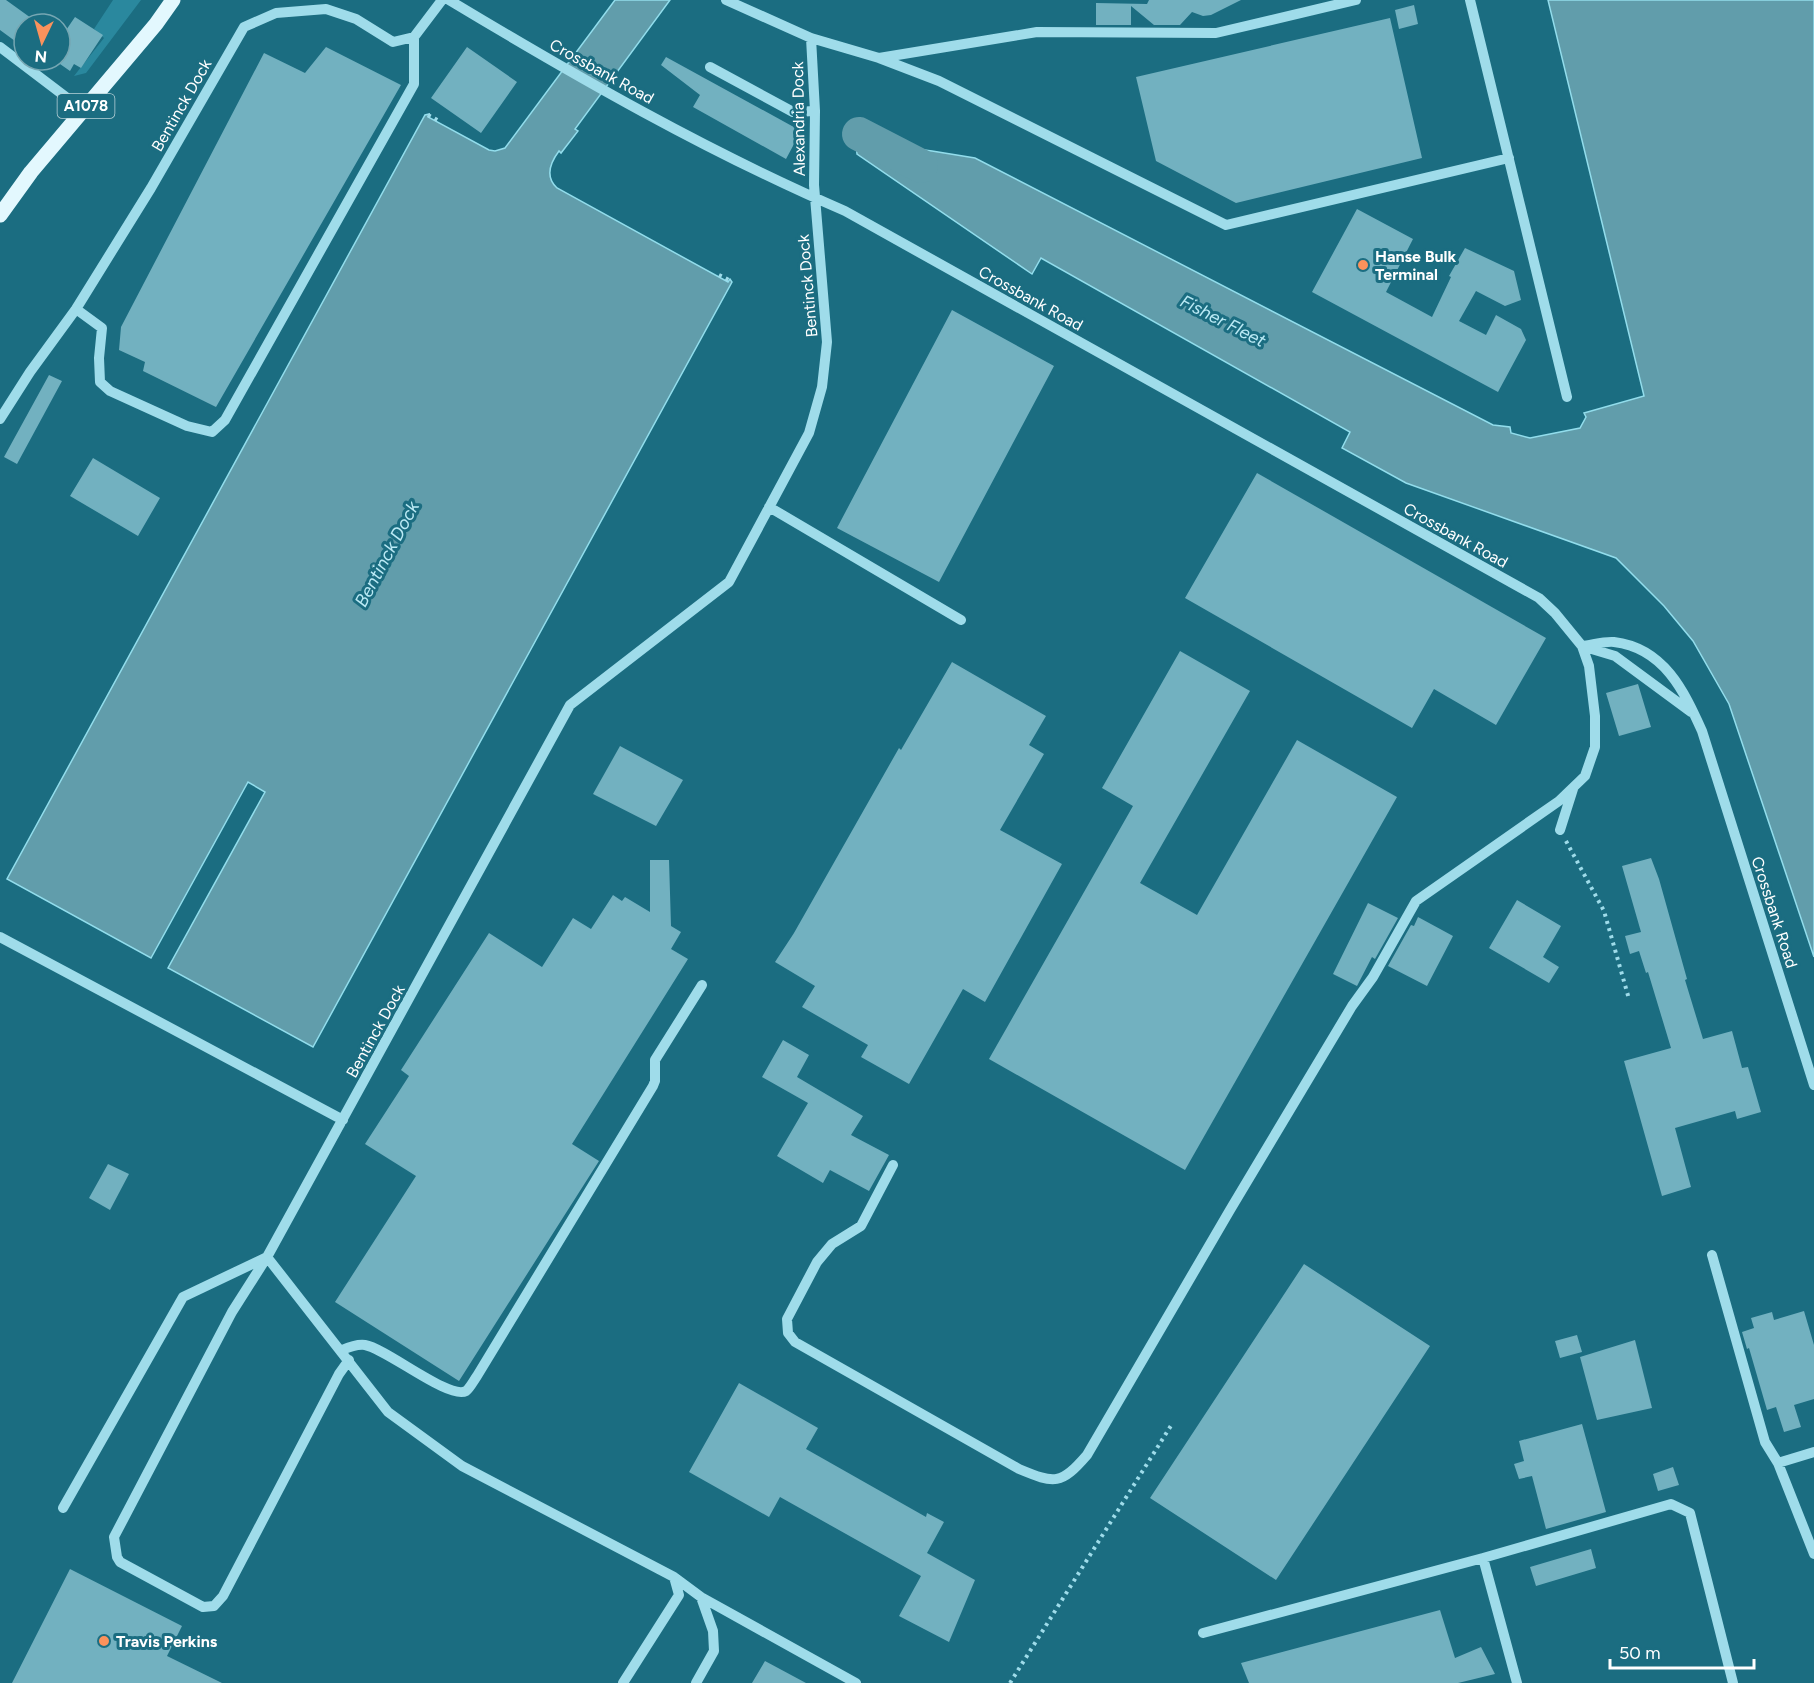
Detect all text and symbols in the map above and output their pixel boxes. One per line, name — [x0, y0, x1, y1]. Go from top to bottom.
north arrow — [12, 12, 72, 72]
street label: Crossbank Road — [546, 35, 657, 108]
text: N — [34, 46, 48, 66]
street label: Bentinck Dock — [147, 56, 216, 155]
street label: Alexandria Dock — [788, 61, 809, 177]
road number: A1078 — [58, 94, 115, 118]
street label: Bentinck Dock — [794, 233, 821, 338]
place label: Hanse Bulk Terminal — [1375, 247, 1457, 284]
marker: Hanse Bulk Terminal — [1356, 258, 1370, 272]
street label: Crossbank Road — [975, 262, 1086, 335]
water label: Fisher Fleet — [1176, 290, 1270, 352]
water label: Bentinck Dock — [350, 496, 425, 611]
street label: Crossbank Road — [1400, 499, 1511, 572]
street label: Crossbank Road — [1748, 854, 1802, 970]
street label: Bentinck Dock — [342, 981, 409, 1081]
place label: Travis Perkins — [116, 1632, 218, 1651]
scale bar — [1610, 1632, 1754, 1670]
marker: Travis Perkins — [97, 1634, 111, 1648]
text: 50 m — [1619, 1642, 1661, 1664]

